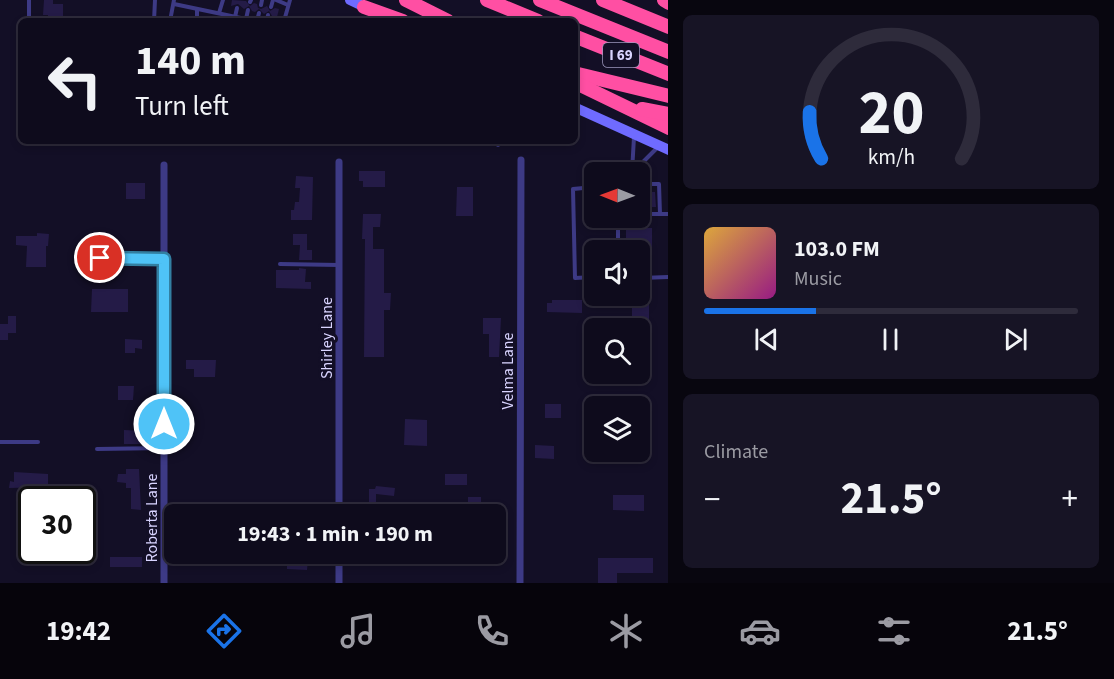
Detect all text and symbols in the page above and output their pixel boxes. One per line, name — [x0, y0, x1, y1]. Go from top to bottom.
text: 140 m — [135, 31, 246, 91]
icon: left — [36, 42, 114, 120]
road number: I 69 — [603, 43, 639, 67]
text: 20 — [858, 69, 924, 158]
text: Turn left — [135, 87, 229, 126]
text: km/h — [867, 143, 915, 174]
north arrow — [584, 162, 650, 228]
map controls — [584, 162, 650, 462]
pin — [74, 232, 125, 283]
text: 103.0 FM — [794, 233, 880, 265]
button: sound — [584, 240, 650, 306]
icon: arrive — [83, 241, 116, 274]
text: Music — [794, 265, 842, 293]
street label: Shirley Lane — [316, 297, 338, 379]
button: search — [584, 318, 650, 384]
icon: previous — [750, 323, 783, 356]
icon: pause — [874, 323, 907, 356]
icon: next — [999, 323, 1032, 356]
street label: Velma Lane — [497, 332, 519, 410]
position arrow — [132, 392, 196, 456]
button: layers — [584, 396, 650, 462]
text: Climate — [704, 438, 768, 466]
text: 21.5° — [840, 467, 942, 531]
street label: Roberta Lane — [141, 474, 163, 562]
text: − — [704, 476, 720, 523]
text: + — [1062, 476, 1078, 523]
speed limit sign: 30 — [18, 486, 96, 564]
text: 19:43 · 1 min · 190 m — [237, 518, 433, 550]
icon: directions — [203, 610, 245, 652]
icon: music — [337, 610, 379, 652]
icon: phone — [471, 610, 513, 652]
icon: climate — [605, 610, 647, 652]
icon: car — [739, 610, 781, 652]
icon: filters — [873, 610, 915, 652]
text: 19:42 — [46, 612, 111, 651]
text: 21.5° — [1007, 612, 1068, 651]

